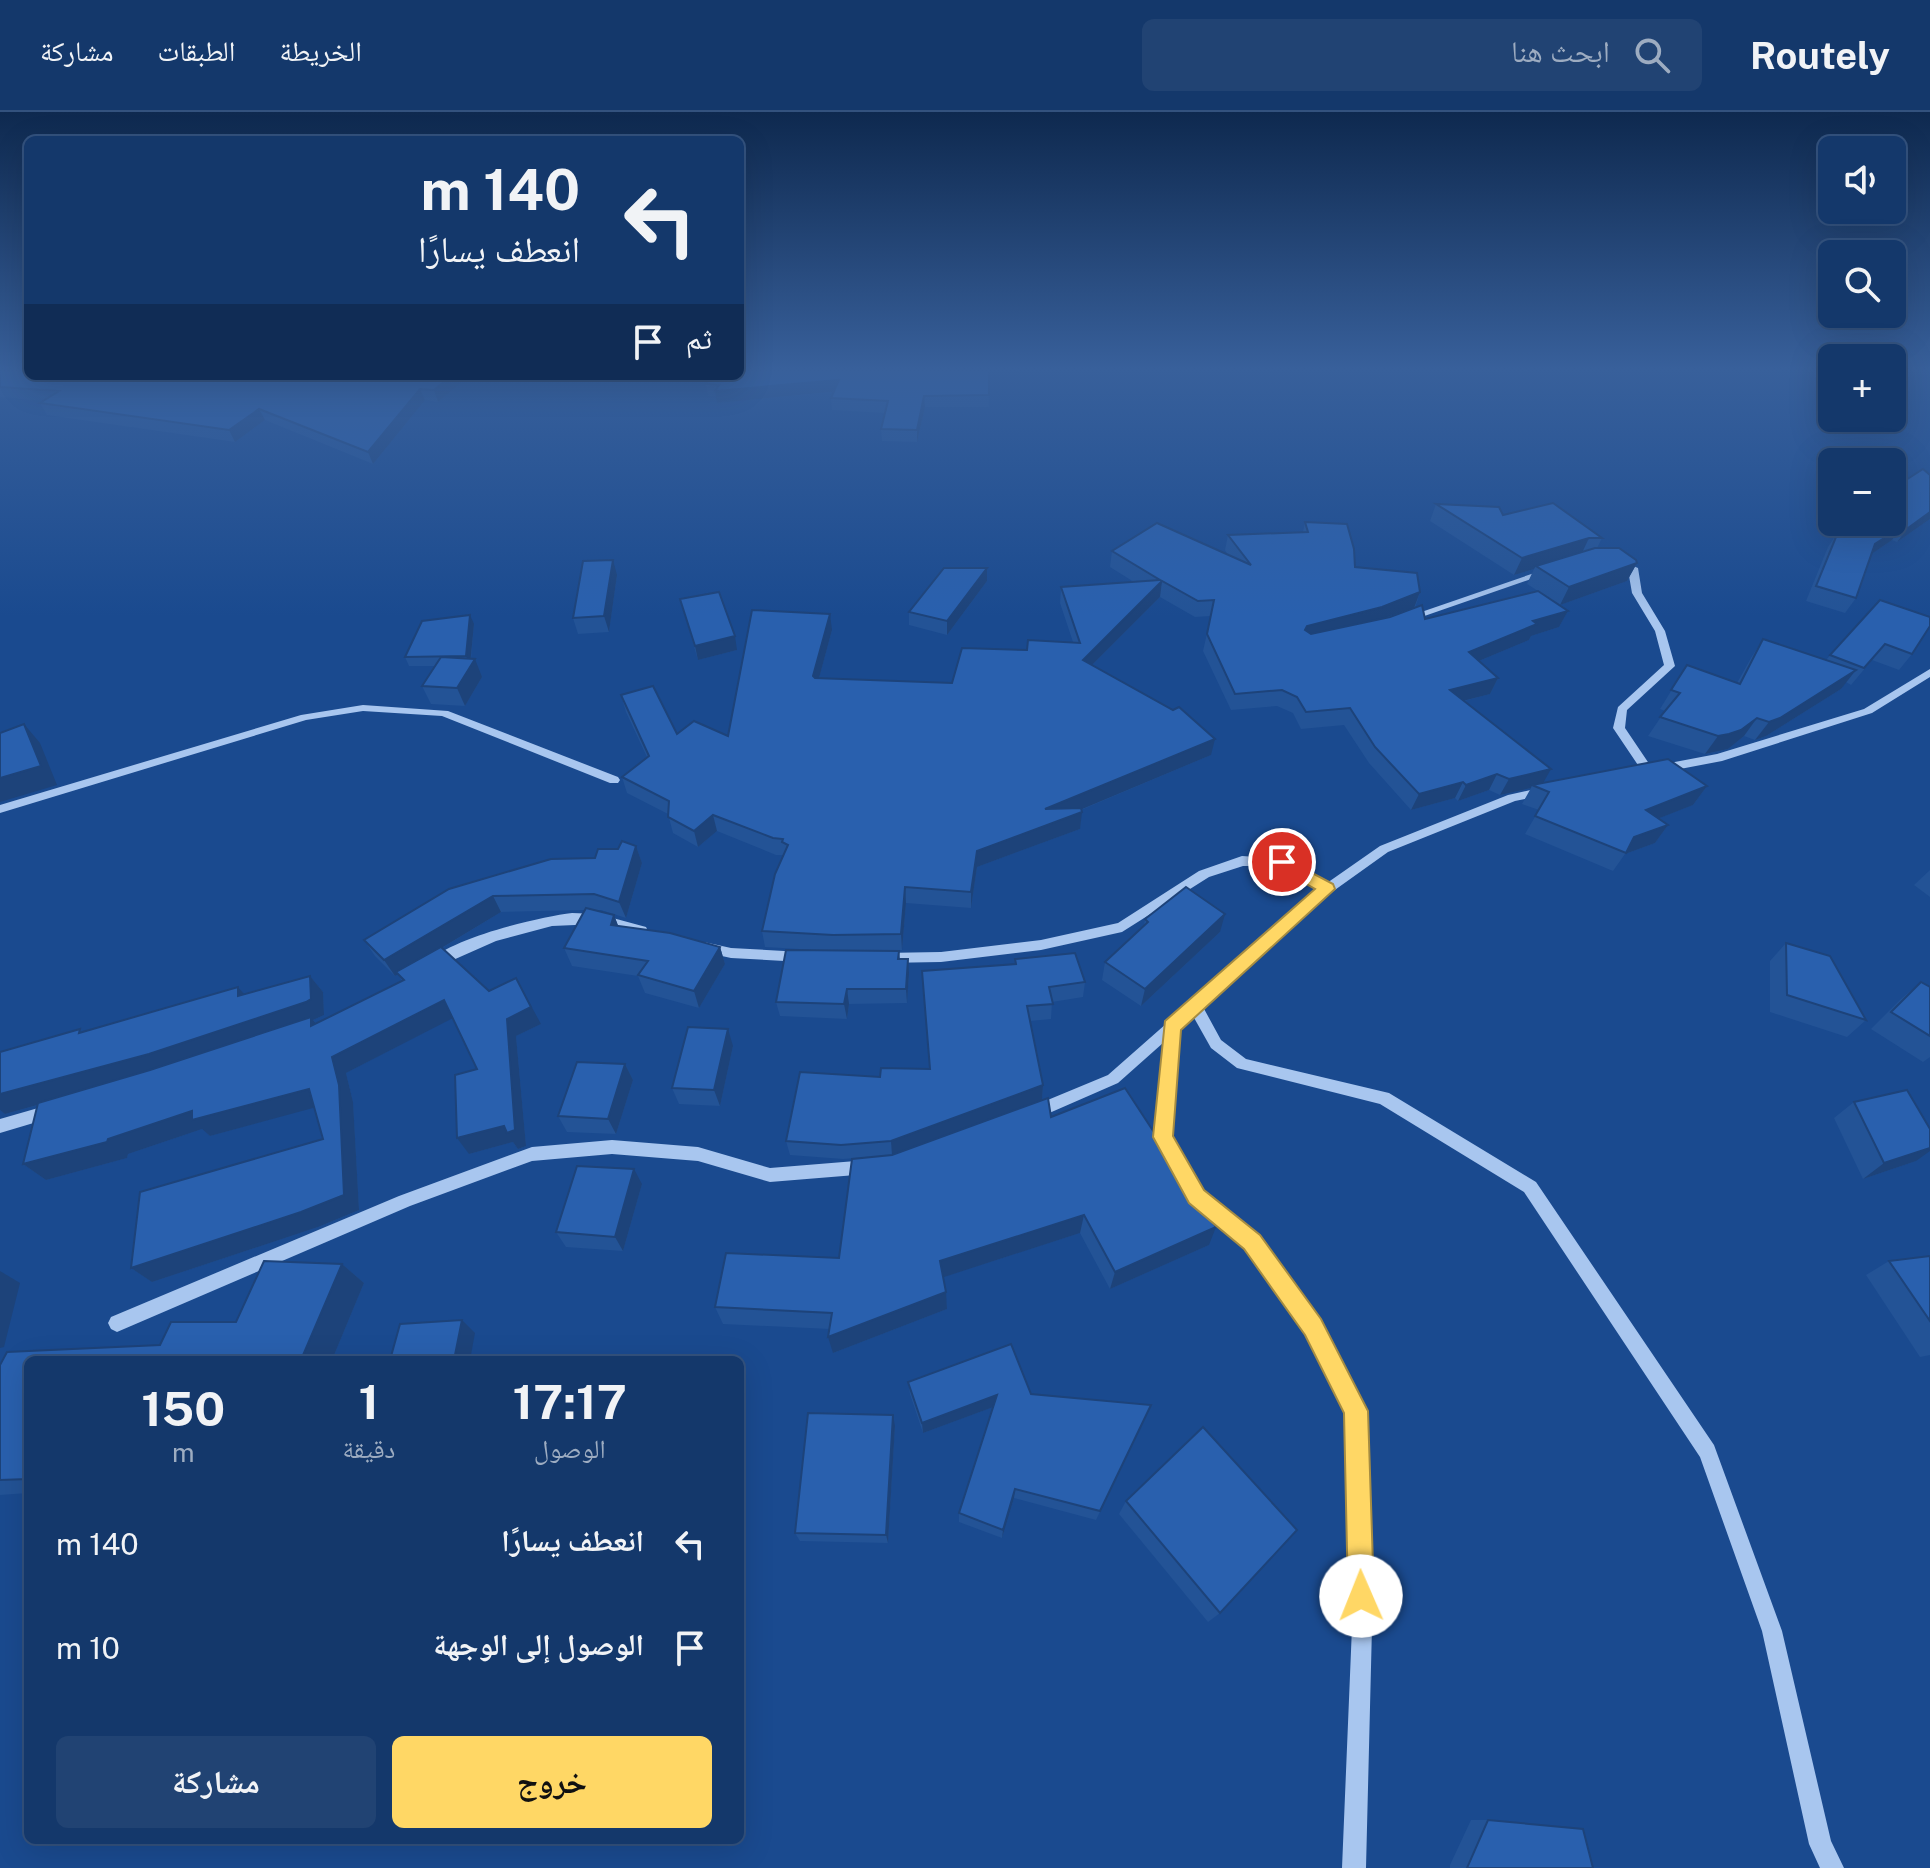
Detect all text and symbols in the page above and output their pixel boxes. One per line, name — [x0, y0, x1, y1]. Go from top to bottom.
search box — [1142, 19, 1702, 91]
text: ابحث هنا — [1511, 33, 1610, 69]
icon: search — [1630, 33, 1674, 77]
text: Routely — [1750, 33, 1890, 78]
text: مشاركة — [40, 34, 114, 67]
text: الطبقات — [158, 34, 235, 67]
text: الخريطة — [279, 34, 362, 67]
map controls — [1818, 136, 1906, 536]
button: sound — [1818, 136, 1906, 224]
text: 140 m — [420, 157, 580, 223]
icon: left — [608, 168, 712, 272]
text: انعطف يسارًا — [418, 228, 580, 270]
button: search — [1818, 240, 1906, 328]
icon: arrive — [626, 320, 670, 364]
text: ثم — [686, 320, 712, 356]
button: + — [1818, 344, 1906, 432]
button: − — [1818, 448, 1906, 536]
pin — [1248, 828, 1316, 896]
icon: arrive — [1260, 840, 1304, 884]
text: 1 — [359, 1373, 379, 1430]
text: 17:17 — [513, 1373, 627, 1430]
text: 150 — [141, 1380, 225, 1437]
text: دقيقة — [342, 1433, 395, 1464]
text: الوصول — [534, 1433, 606, 1464]
text: m — [172, 1437, 194, 1468]
text: انعطف يسارًا — [501, 1522, 644, 1558]
icon: left — [668, 1522, 712, 1566]
text: 140 m — [56, 1526, 139, 1562]
position arrow — [1319, 1554, 1403, 1638]
text: الوصول إلى الوجهة — [433, 1626, 644, 1662]
icon: arrive — [668, 1626, 712, 1670]
text: 10 m — [56, 1630, 120, 1666]
button: مشاركة — [56, 1736, 376, 1828]
button: خروج — [392, 1736, 712, 1828]

